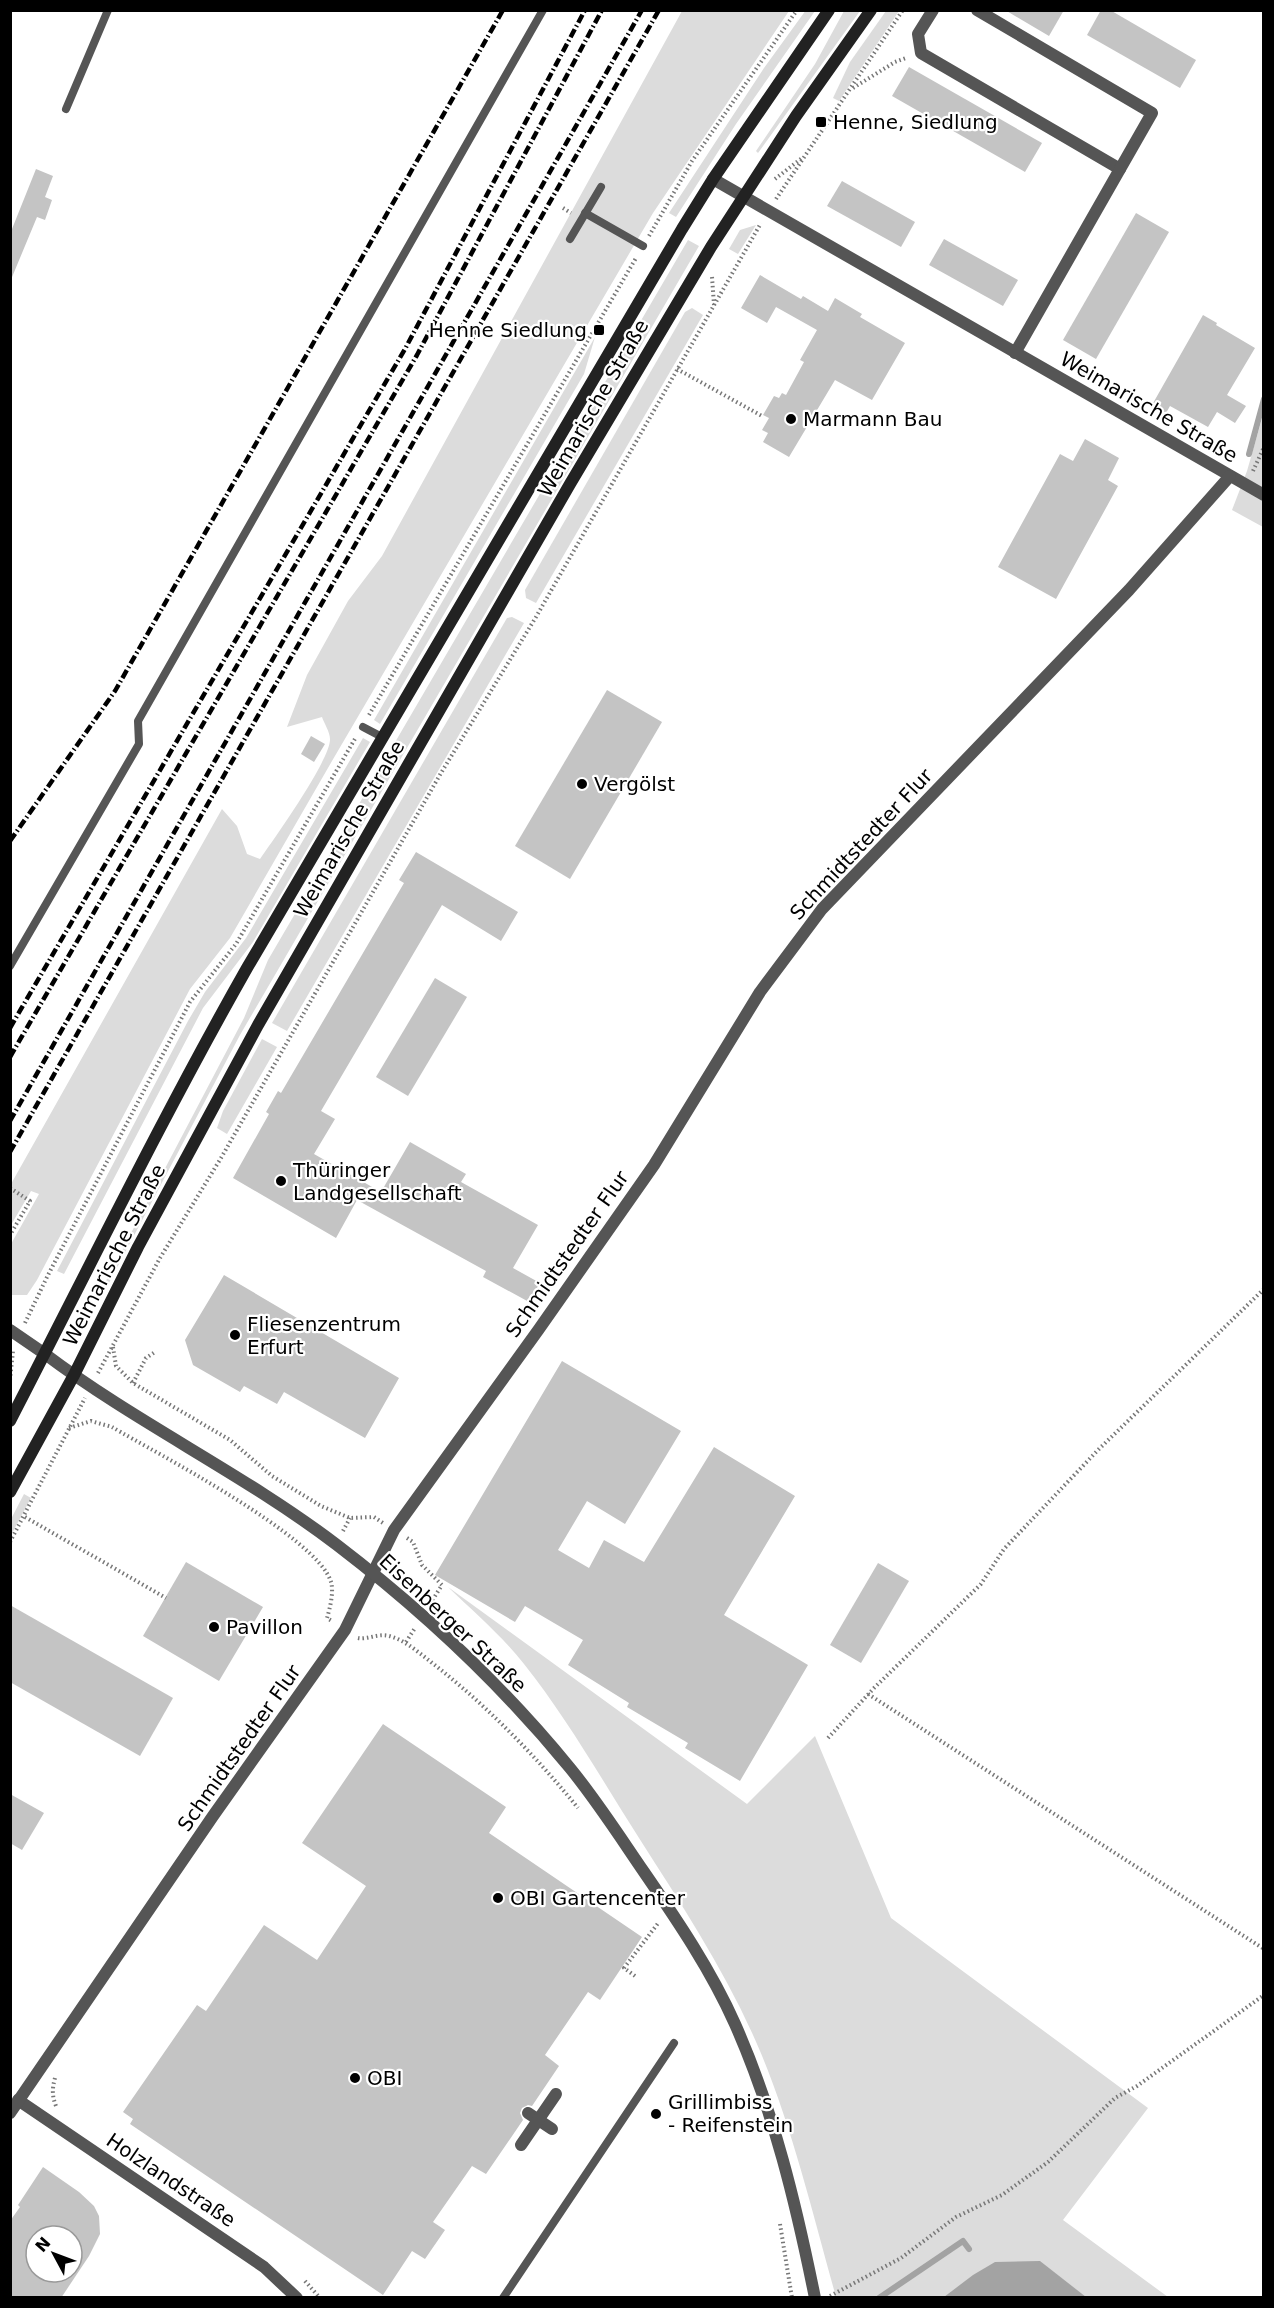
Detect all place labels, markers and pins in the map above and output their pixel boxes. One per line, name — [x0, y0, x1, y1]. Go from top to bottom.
place label: Henne, Siedlung — [833, 110, 998, 134]
marker: Henne, Siedlung — [814, 115, 828, 129]
place label: Henne Siedlung — [429, 318, 587, 342]
marker: Henne Siedlung — [592, 323, 606, 337]
place label: Marmann Bau — [803, 407, 942, 431]
marker: Marmann Bau — [784, 412, 798, 426]
place label: Vergölst — [594, 772, 675, 796]
marker: Vergölst — [575, 777, 589, 791]
place label: Thüringer Landgesellschaft — [292, 1158, 462, 1205]
marker: Thüringer Landgesellschaft — [274, 1174, 288, 1188]
place label: Fliesenzentrum Erfurt — [247, 1312, 401, 1359]
marker: Fliesenzentrum Erfurt — [228, 1328, 242, 1342]
place label: Pavillon — [226, 1615, 303, 1639]
marker: Pavillon — [207, 1620, 221, 1634]
place label: OBI Gartencenter — [510, 1886, 686, 1910]
marker: OBI Gartencenter — [491, 1891, 505, 1905]
place label: OBI — [367, 2066, 402, 2090]
marker: OBI — [348, 2071, 362, 2085]
place label: Grillimbiss - Reifenstein — [668, 2090, 793, 2137]
marker: Grillimbiss - Reifenstein — [649, 2107, 663, 2121]

